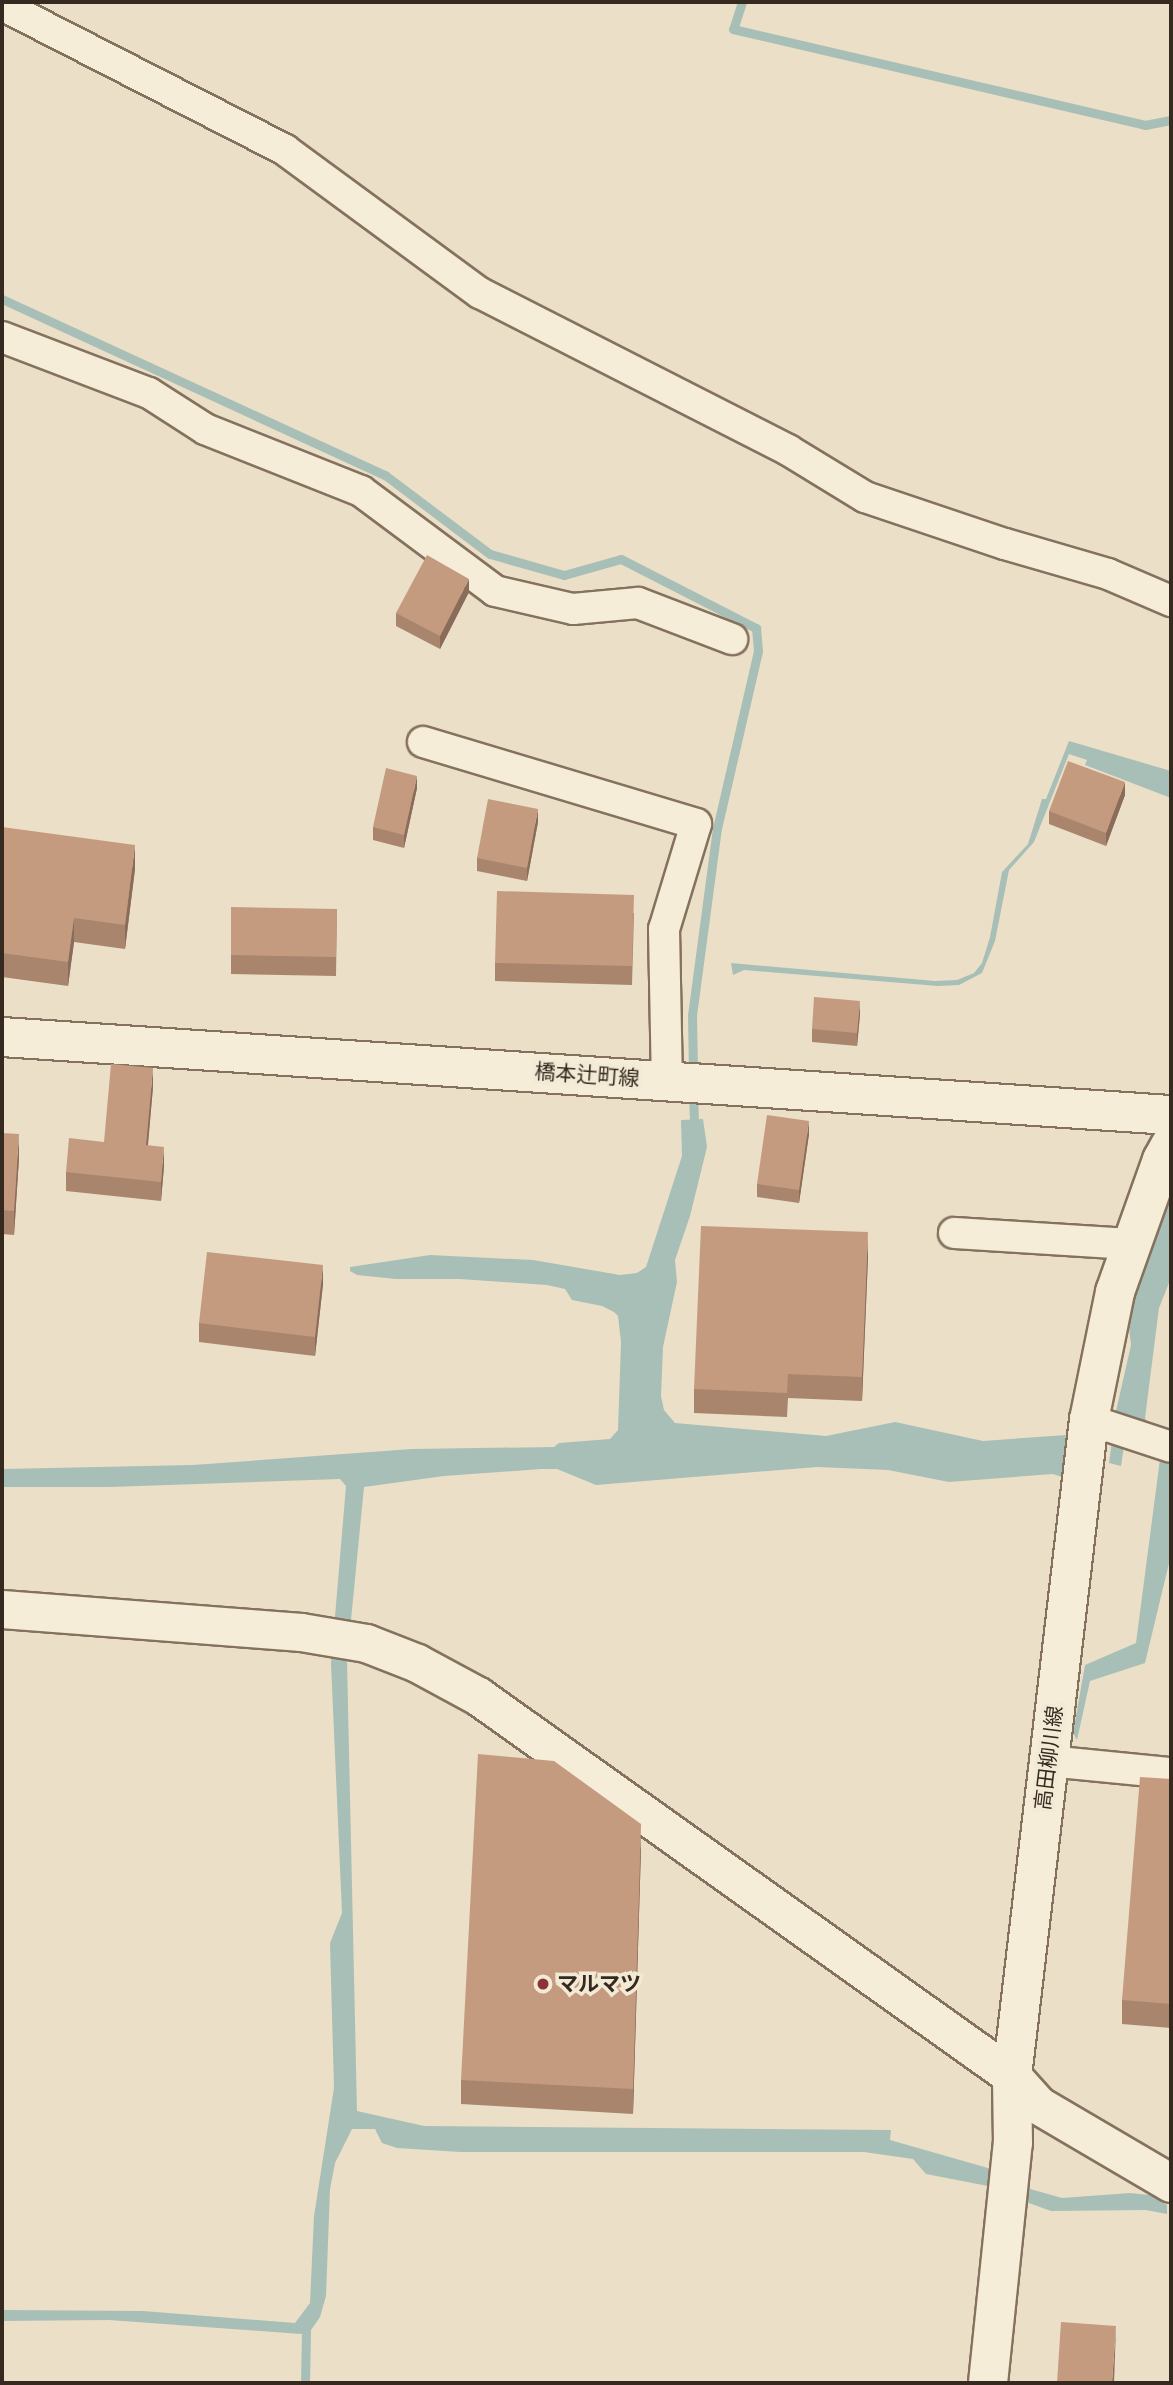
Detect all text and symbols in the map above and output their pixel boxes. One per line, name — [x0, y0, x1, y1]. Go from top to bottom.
street label: 橋本辻町線 — [534, 1059, 640, 1091]
street label: 高田柳川線 — [1030, 1704, 1068, 1812]
place label: マルマツ — [557, 1971, 641, 1997]
marker: マルマツ — [535, 1976, 551, 1992]

